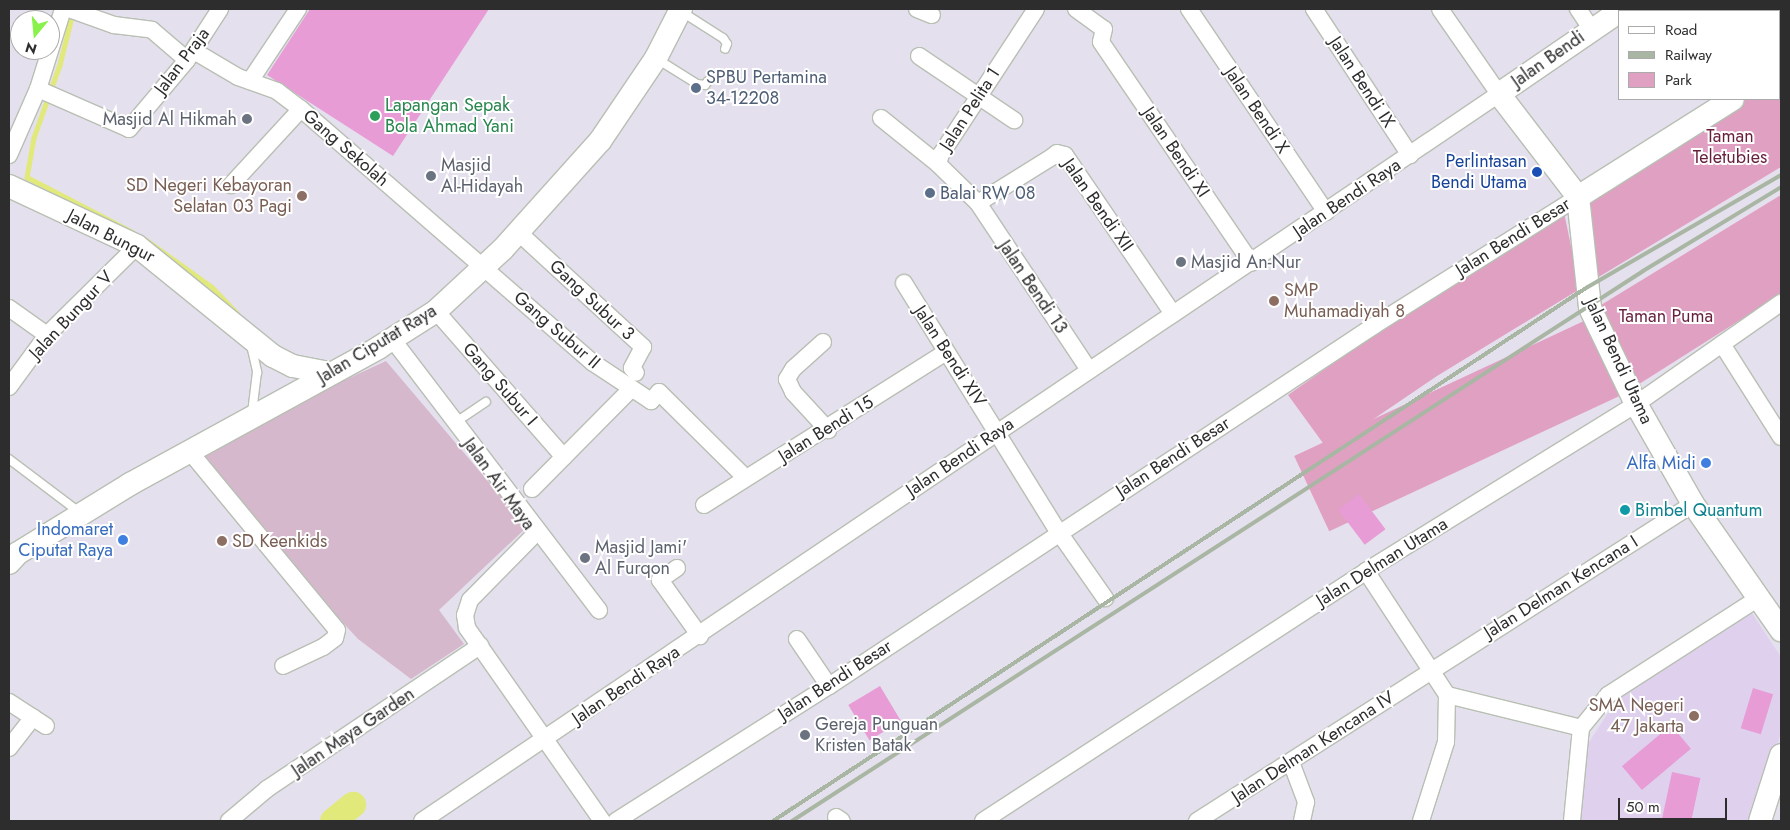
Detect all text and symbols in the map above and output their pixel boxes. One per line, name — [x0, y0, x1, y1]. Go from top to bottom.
north arrow — [10, 10, 60, 60]
legend — [1618, 10, 1780, 100]
text: Road — [1665, 19, 1697, 41]
street label: Jalan Praja — [150, 23, 214, 99]
street label: Jalan Bendi — [1507, 26, 1589, 92]
street label: Jalan Bendi IX — [1325, 32, 1399, 132]
text: N — [23, 37, 39, 60]
text: Railway — [1665, 44, 1712, 66]
street label: Jalan Pelita 1 — [935, 63, 1005, 155]
street label: Jalan Bendi X — [1220, 63, 1294, 157]
place label: SPBU Pertamina 34-12208 — [706, 67, 827, 110]
text: Park — [1665, 69, 1692, 91]
marker: SPBU Pertamina 34-12208 — [690, 82, 702, 94]
place label: Lapangan Sepak Bola Ahmad Yani — [385, 95, 514, 138]
street label: Jalan Bendi XI — [1138, 103, 1214, 201]
street label: Gang Sekolah — [299, 105, 393, 191]
place label: Masjid Al Hikmah — [103, 108, 237, 130]
marker: Lapangan Sepak Bola Ahmad Yani — [369, 110, 381, 122]
marker: Masjid Al Hikmah — [241, 113, 253, 125]
park label: Taman Teletubies — [1693, 126, 1767, 168]
place label: Perlintasan Bendi Utama — [1431, 151, 1527, 193]
street label: Jalan Bendi XII — [1058, 154, 1138, 256]
street label: Jalan Bendi Raya — [1289, 154, 1405, 242]
place label: Masjid Al-Hidayah — [441, 155, 523, 198]
marker: Perlintasan Bendi Utama — [1531, 166, 1543, 178]
marker: Masjid Al-Hidayah — [425, 170, 437, 182]
place label: SD Negeri Kebayoran Selatan 03 Pagi — [126, 175, 292, 218]
place label: Balai RW 08 — [940, 182, 1036, 204]
marker: Balai RW 08 — [924, 187, 936, 199]
marker: SD Negeri Kebayoran Selatan 03 Pagi — [296, 190, 308, 202]
street label: Jalan Bendi Besar — [1452, 193, 1574, 281]
street label: Jalan Bungur — [64, 205, 158, 267]
street label: Jalan Bendi 13 — [994, 236, 1072, 338]
place label: Masjid An-Nur — [1191, 251, 1301, 273]
street label: Gang Subur 3 — [545, 255, 639, 345]
marker: Masjid An-Nur — [1175, 256, 1187, 268]
street label: Jalan Bungur V — [25, 266, 117, 364]
place label: SMP Muhamadiyah 8 — [1284, 280, 1405, 322]
street label: Gang Subur II — [509, 287, 605, 373]
marker: SMP Muhamadiyah 8 — [1268, 295, 1280, 307]
street label: Jalan Bendi Utama — [1580, 295, 1658, 427]
street label: Jalan Ciputat Raya — [313, 300, 441, 388]
street label: Jalan Bendi XIV — [909, 301, 991, 411]
park label: Taman Puma — [1619, 305, 1713, 327]
street label: Gang Subur I — [458, 338, 542, 430]
street label: Jalan Bendi 15 — [774, 391, 878, 467]
street label: Jalan Bendi Besar — [1112, 412, 1234, 502]
street label: Jalan Bendi Raya — [902, 413, 1018, 501]
street label: Jalan Air Maya — [458, 434, 540, 534]
place label: Alfa Midi — [1627, 452, 1696, 474]
marker: Alfa Midi — [1700, 457, 1712, 469]
place label: Bimbel Quantum — [1635, 499, 1762, 521]
marker: Bimbel Quantum — [1619, 504, 1631, 516]
street label: Jalan Delman Utama — [1312, 513, 1452, 611]
place label: Indomaret Ciputat Raya — [18, 519, 113, 562]
place label: SD Keenkids — [232, 530, 327, 552]
street label: Jalan Delman Kencana I — [1480, 531, 1642, 643]
marker: Indomaret Ciputat Raya — [117, 534, 129, 546]
marker: SD Keenkids — [216, 535, 228, 547]
place label: Masjid Jami' Al Furqon — [595, 537, 687, 580]
marker: Masjid Jami' Al Furqon — [579, 552, 591, 564]
street label: Jalan Bendi Besar — [774, 635, 896, 725]
street label: Jalan Bendi Raya — [568, 641, 684, 729]
street label: Jalan Maya Garden — [287, 683, 419, 781]
street label: Jalan Delman Kencana IV — [1228, 686, 1398, 808]
place label: SMA Negeri 47 Jakarta — [1589, 695, 1684, 738]
marker: SMA Negeri 47 Jakarta — [1688, 710, 1700, 722]
place label: Gereja Punguan Kristen Batak — [815, 714, 938, 756]
marker: Gereja Punguan Kristen Batak — [799, 729, 811, 741]
scale bar — [1620, 788, 1729, 820]
text: 50 m — [1626, 796, 1660, 818]

